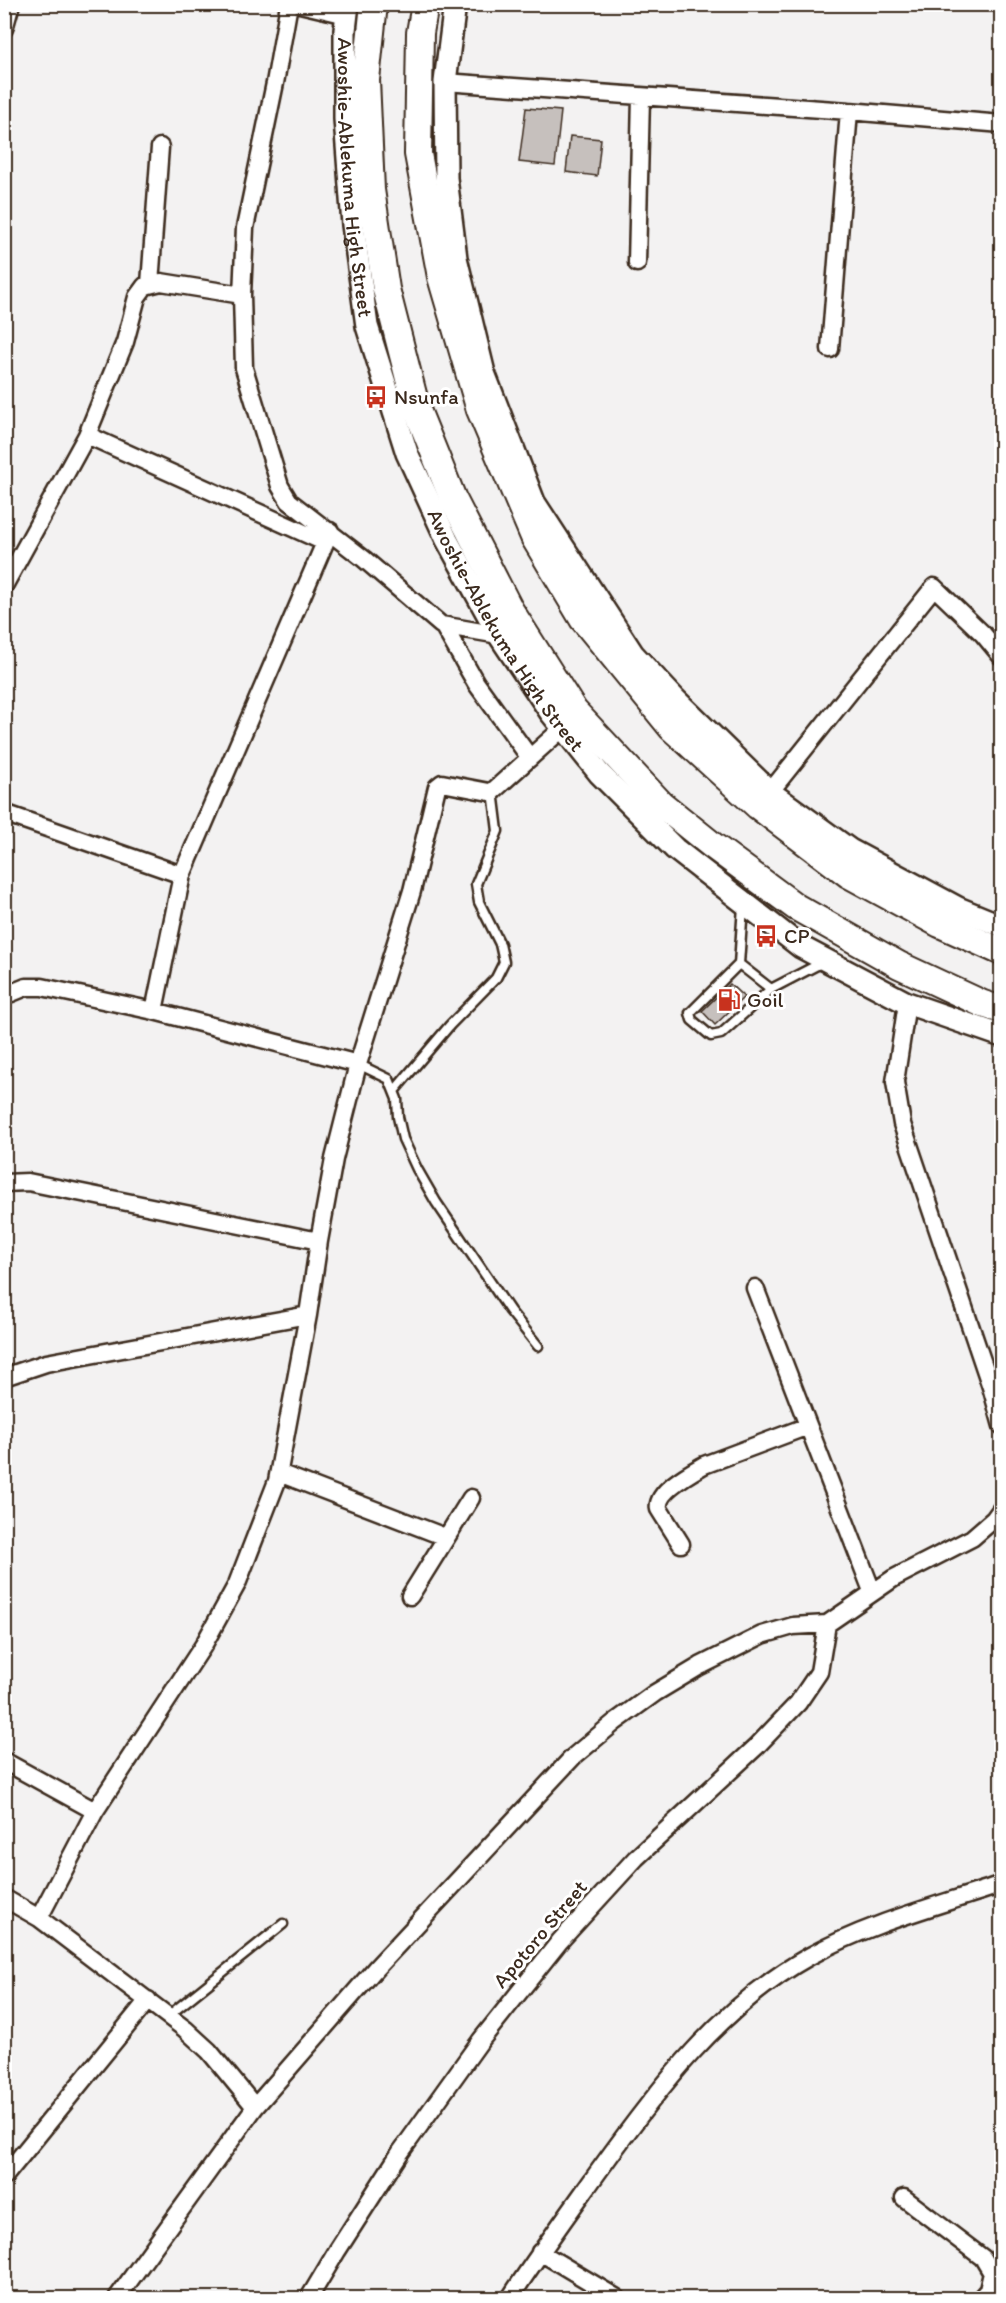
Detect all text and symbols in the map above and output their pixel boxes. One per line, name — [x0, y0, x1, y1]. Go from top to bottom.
street label: Awoshie-Ablekuma High Street — [333, 37, 379, 319]
bus stop icon: Nsunfa — [363, 384, 389, 410]
place label: Nsunfa — [394, 384, 459, 409]
street label: Awoshie-Ablekuma High Street — [422, 505, 590, 757]
bus stop icon: CP — [753, 923, 779, 949]
place label: CP — [784, 923, 810, 948]
fuel station icon: Goil — [716, 987, 742, 1013]
place label: Goil — [747, 987, 784, 1012]
street label: Apotoro Street — [487, 1875, 592, 1993]

